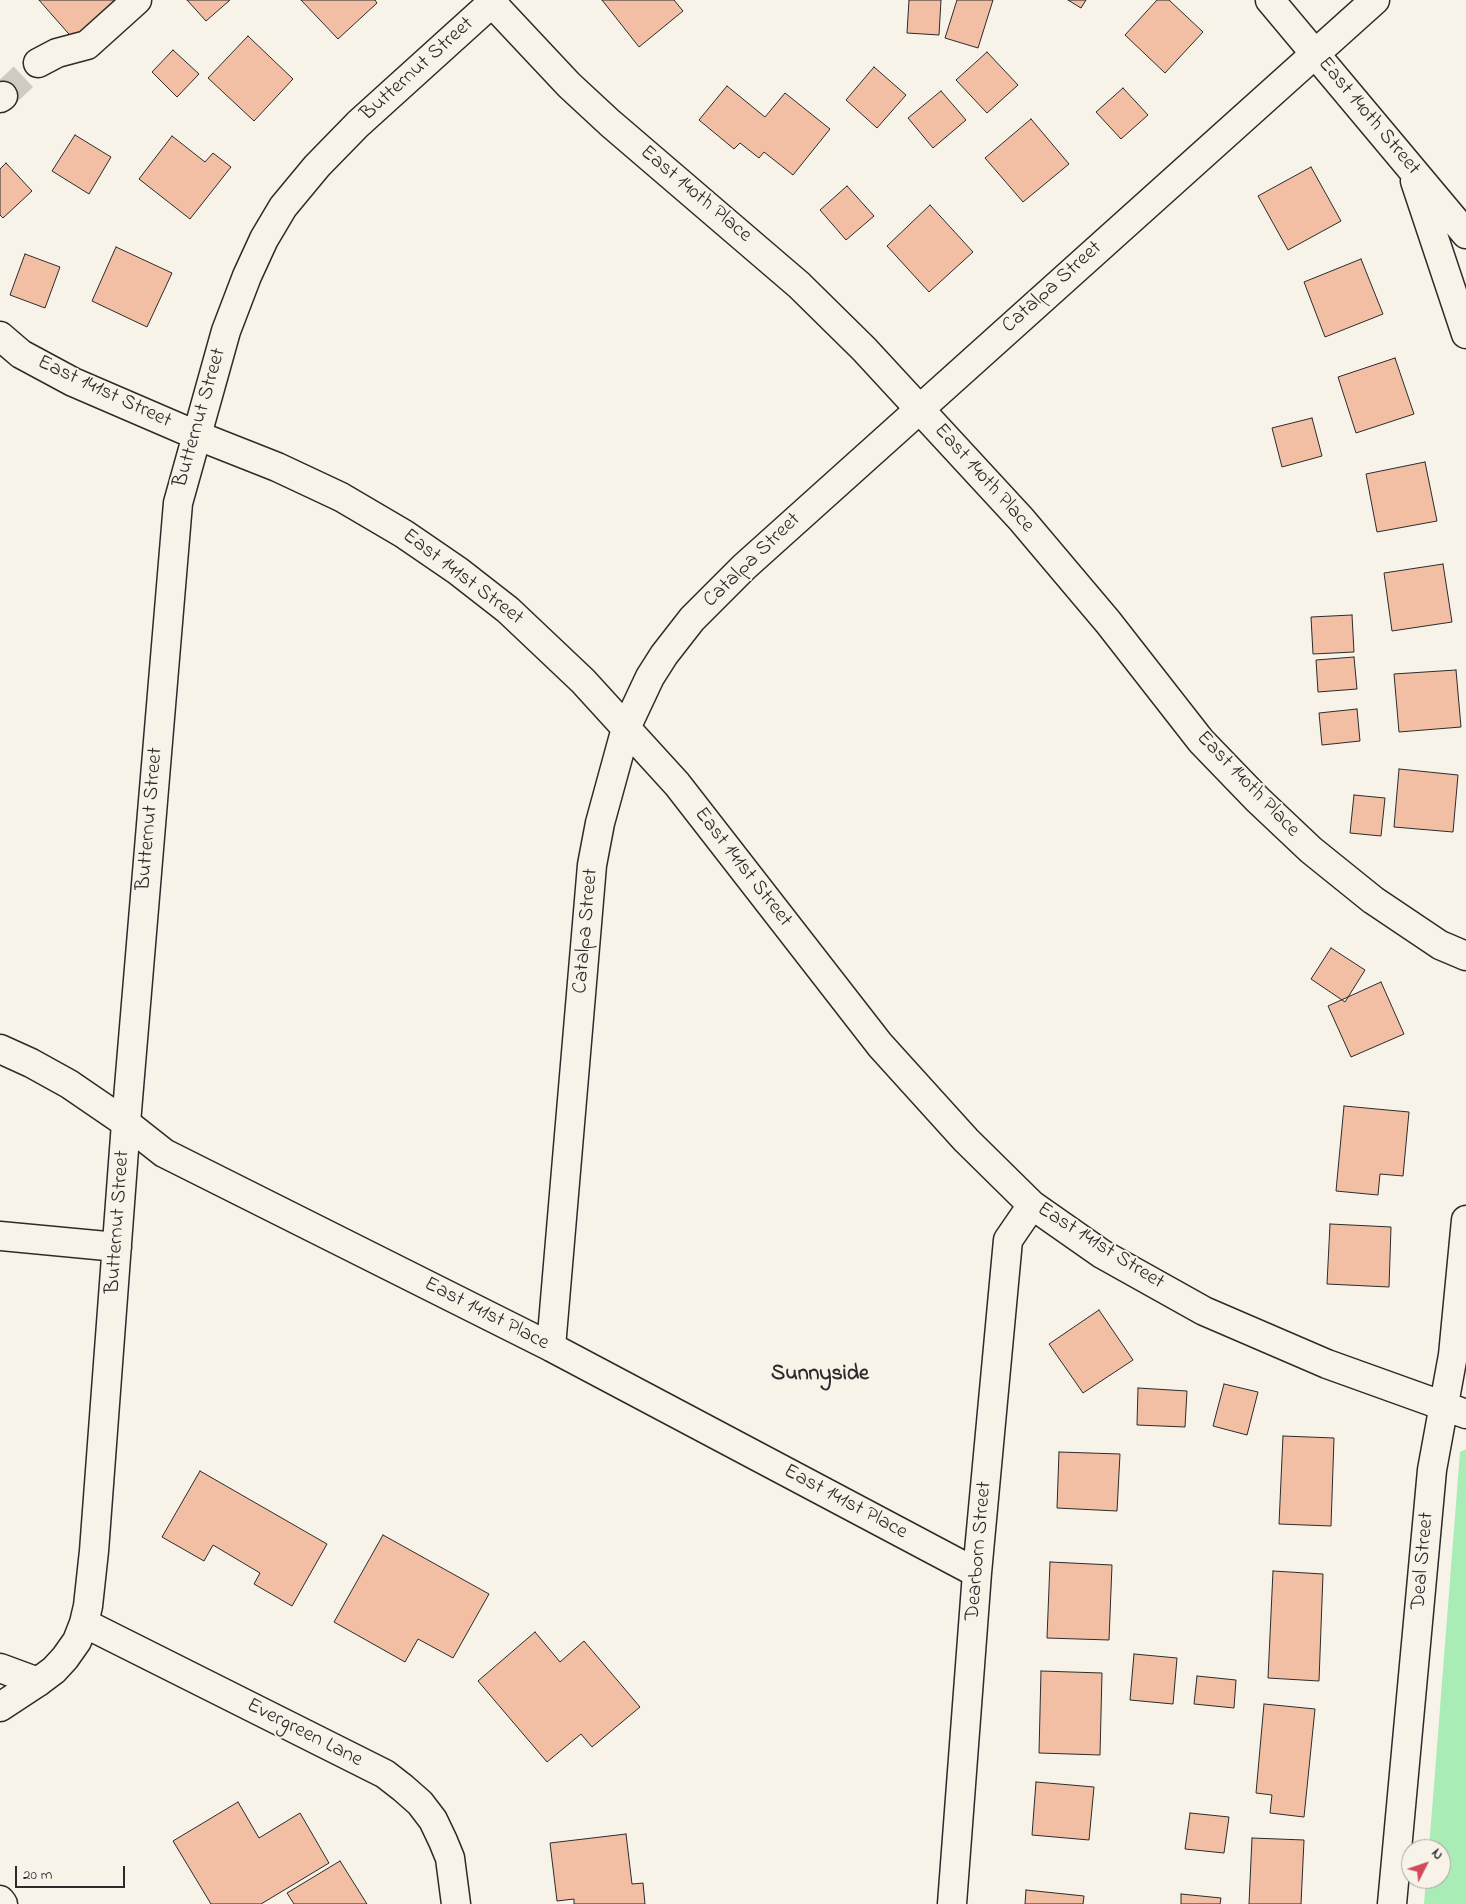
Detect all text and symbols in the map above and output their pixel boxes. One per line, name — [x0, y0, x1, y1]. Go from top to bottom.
street label: Butternut Street — [356, 13, 480, 127]
street label: East 140th Street — [1311, 53, 1425, 181]
street label: East 140th Place — [634, 141, 756, 249]
street label: Catalpa Street — [998, 237, 1108, 339]
street label: Butternut Street — [169, 345, 233, 491]
street label: East 141st Street — [33, 351, 175, 435]
street label: East 140th Place — [927, 419, 1039, 539]
street label: Catalpa Street — [699, 508, 807, 614]
street label: East 141st Street — [397, 524, 527, 632]
street label: East 140th Place — [1190, 727, 1304, 843]
street label: Butternut Street — [132, 746, 170, 892]
street label: East 141st Street — [687, 803, 797, 933]
street label: Catalpa Street — [569, 867, 605, 995]
street label: Butternut Street — [101, 1149, 137, 1295]
street label: East 141st Street — [1032, 1198, 1168, 1296]
street label: East 141st Place — [419, 1273, 553, 1357]
district label: Sunnyside — [771, 1362, 869, 1388]
street label: East 141st Place — [779, 1460, 911, 1546]
street label: Dearborn Street — [961, 1480, 999, 1622]
street label: Deal Street — [1407, 1511, 1441, 1611]
street label: Evergreen Lane — [242, 1694, 366, 1774]
north arrow — [1401, 1839, 1451, 1889]
text: N — [1426, 1844, 1448, 1865]
scale bar — [18, 1856, 128, 1888]
text: 20 m — [23, 1864, 52, 1886]

